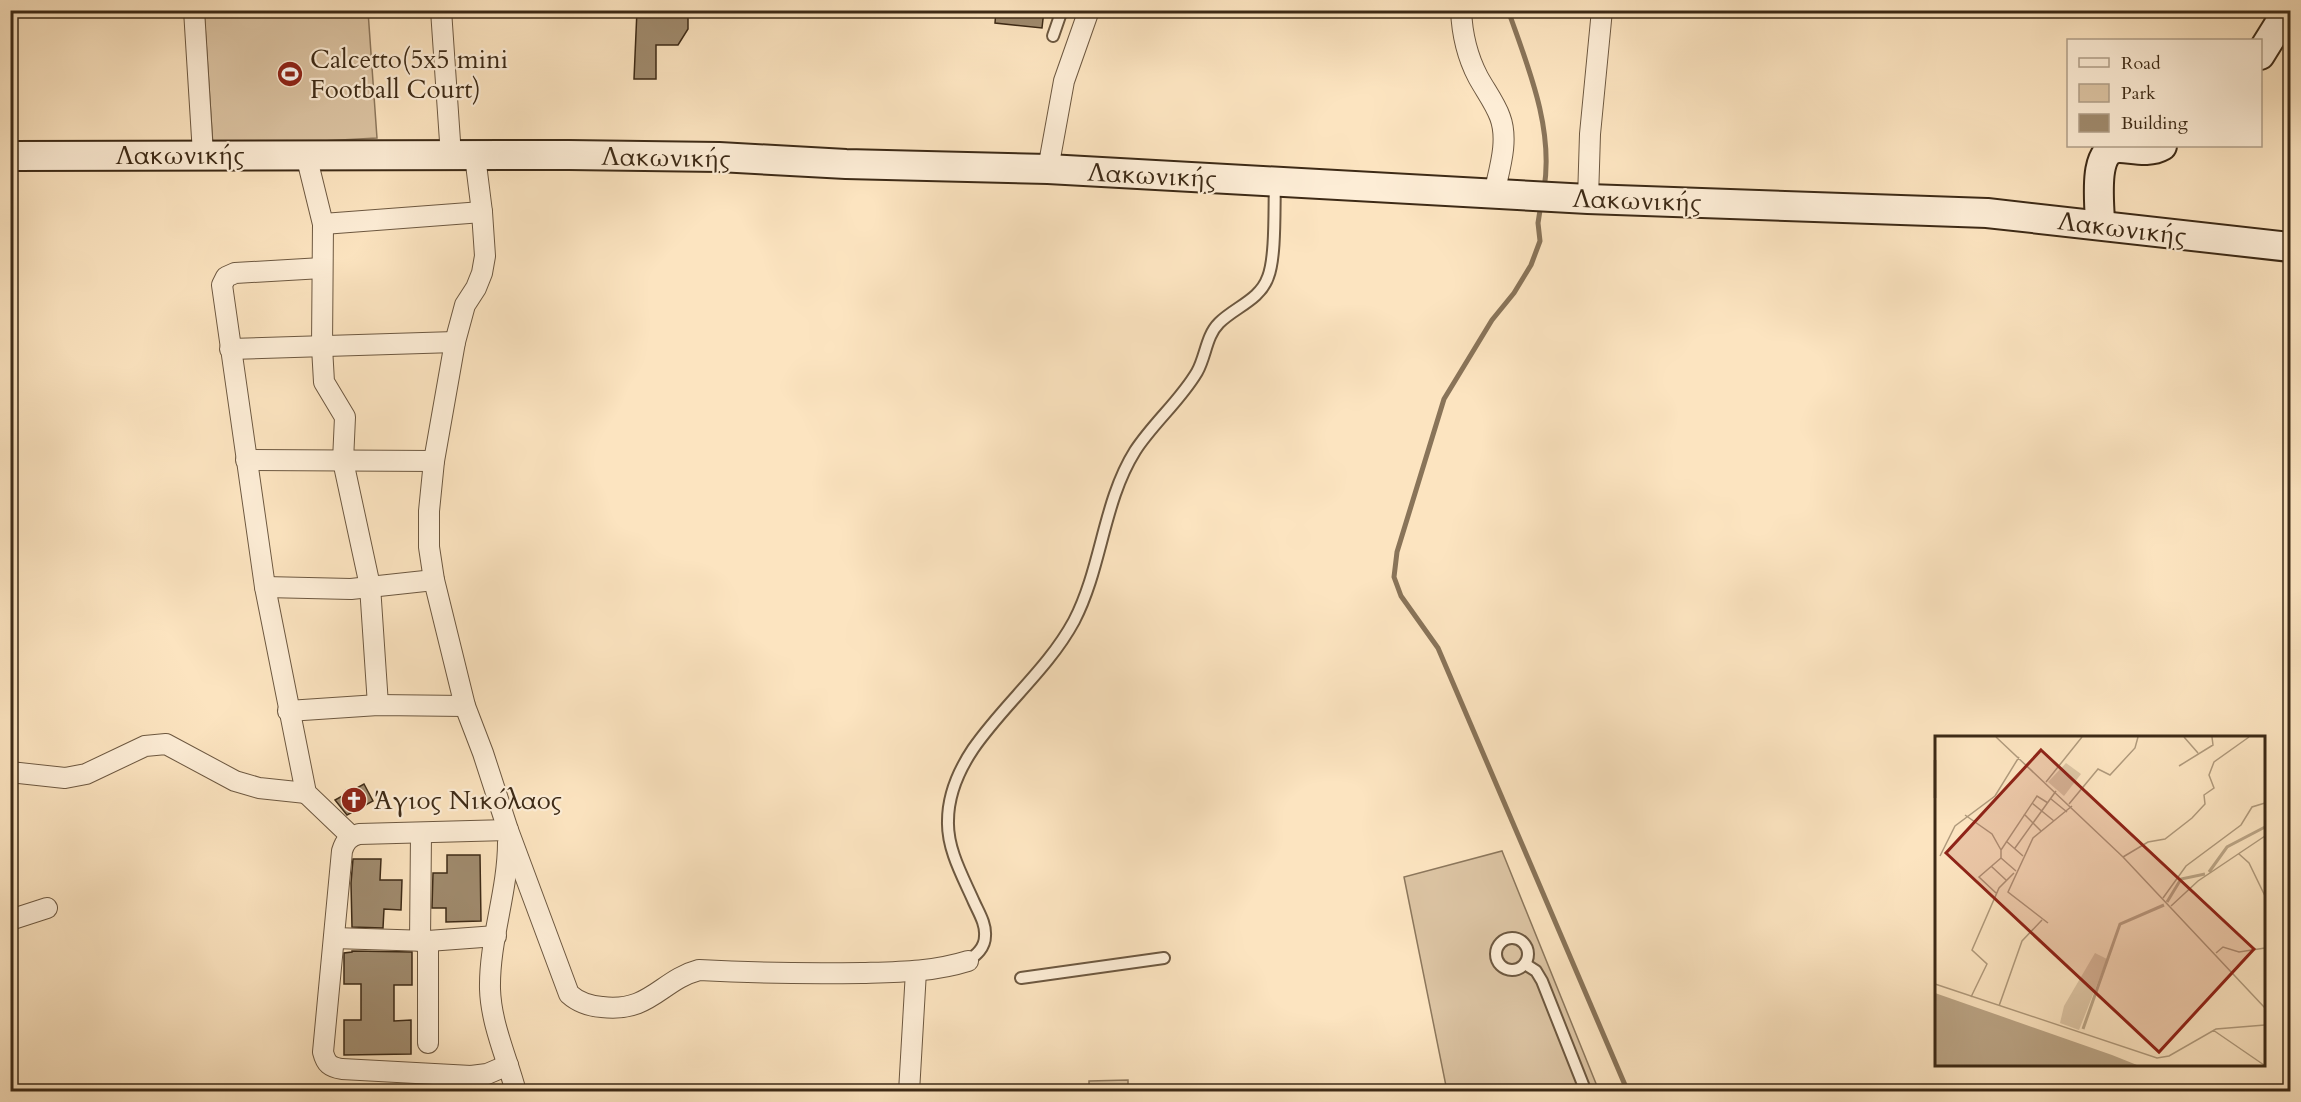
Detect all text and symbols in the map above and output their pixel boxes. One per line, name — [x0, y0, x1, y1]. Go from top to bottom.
legend — [2067, 39, 2262, 147]
place label: Calcetto(5x5 mini Football Court) — [310, 42, 508, 107]
text: Road — [2121, 51, 2161, 76]
sports icon: Calcetto(5x5 mini Football Court) — [275, 59, 305, 89]
text: Park — [2121, 81, 2156, 106]
text: Building — [2121, 111, 2189, 136]
street label: Λακωνικής — [115, 138, 245, 173]
street label: Λακωνικής — [601, 139, 731, 176]
street label: Λακωνικής — [1087, 155, 1217, 196]
street label: Λακωνικής — [1572, 181, 1702, 220]
street label: Λακωνικής — [2056, 203, 2188, 254]
inset map — [1935, 736, 2265, 1066]
place label: Άγιος Νικόλαος — [374, 783, 562, 818]
church icon: Άγιος Νικόλαος — [339, 785, 369, 815]

